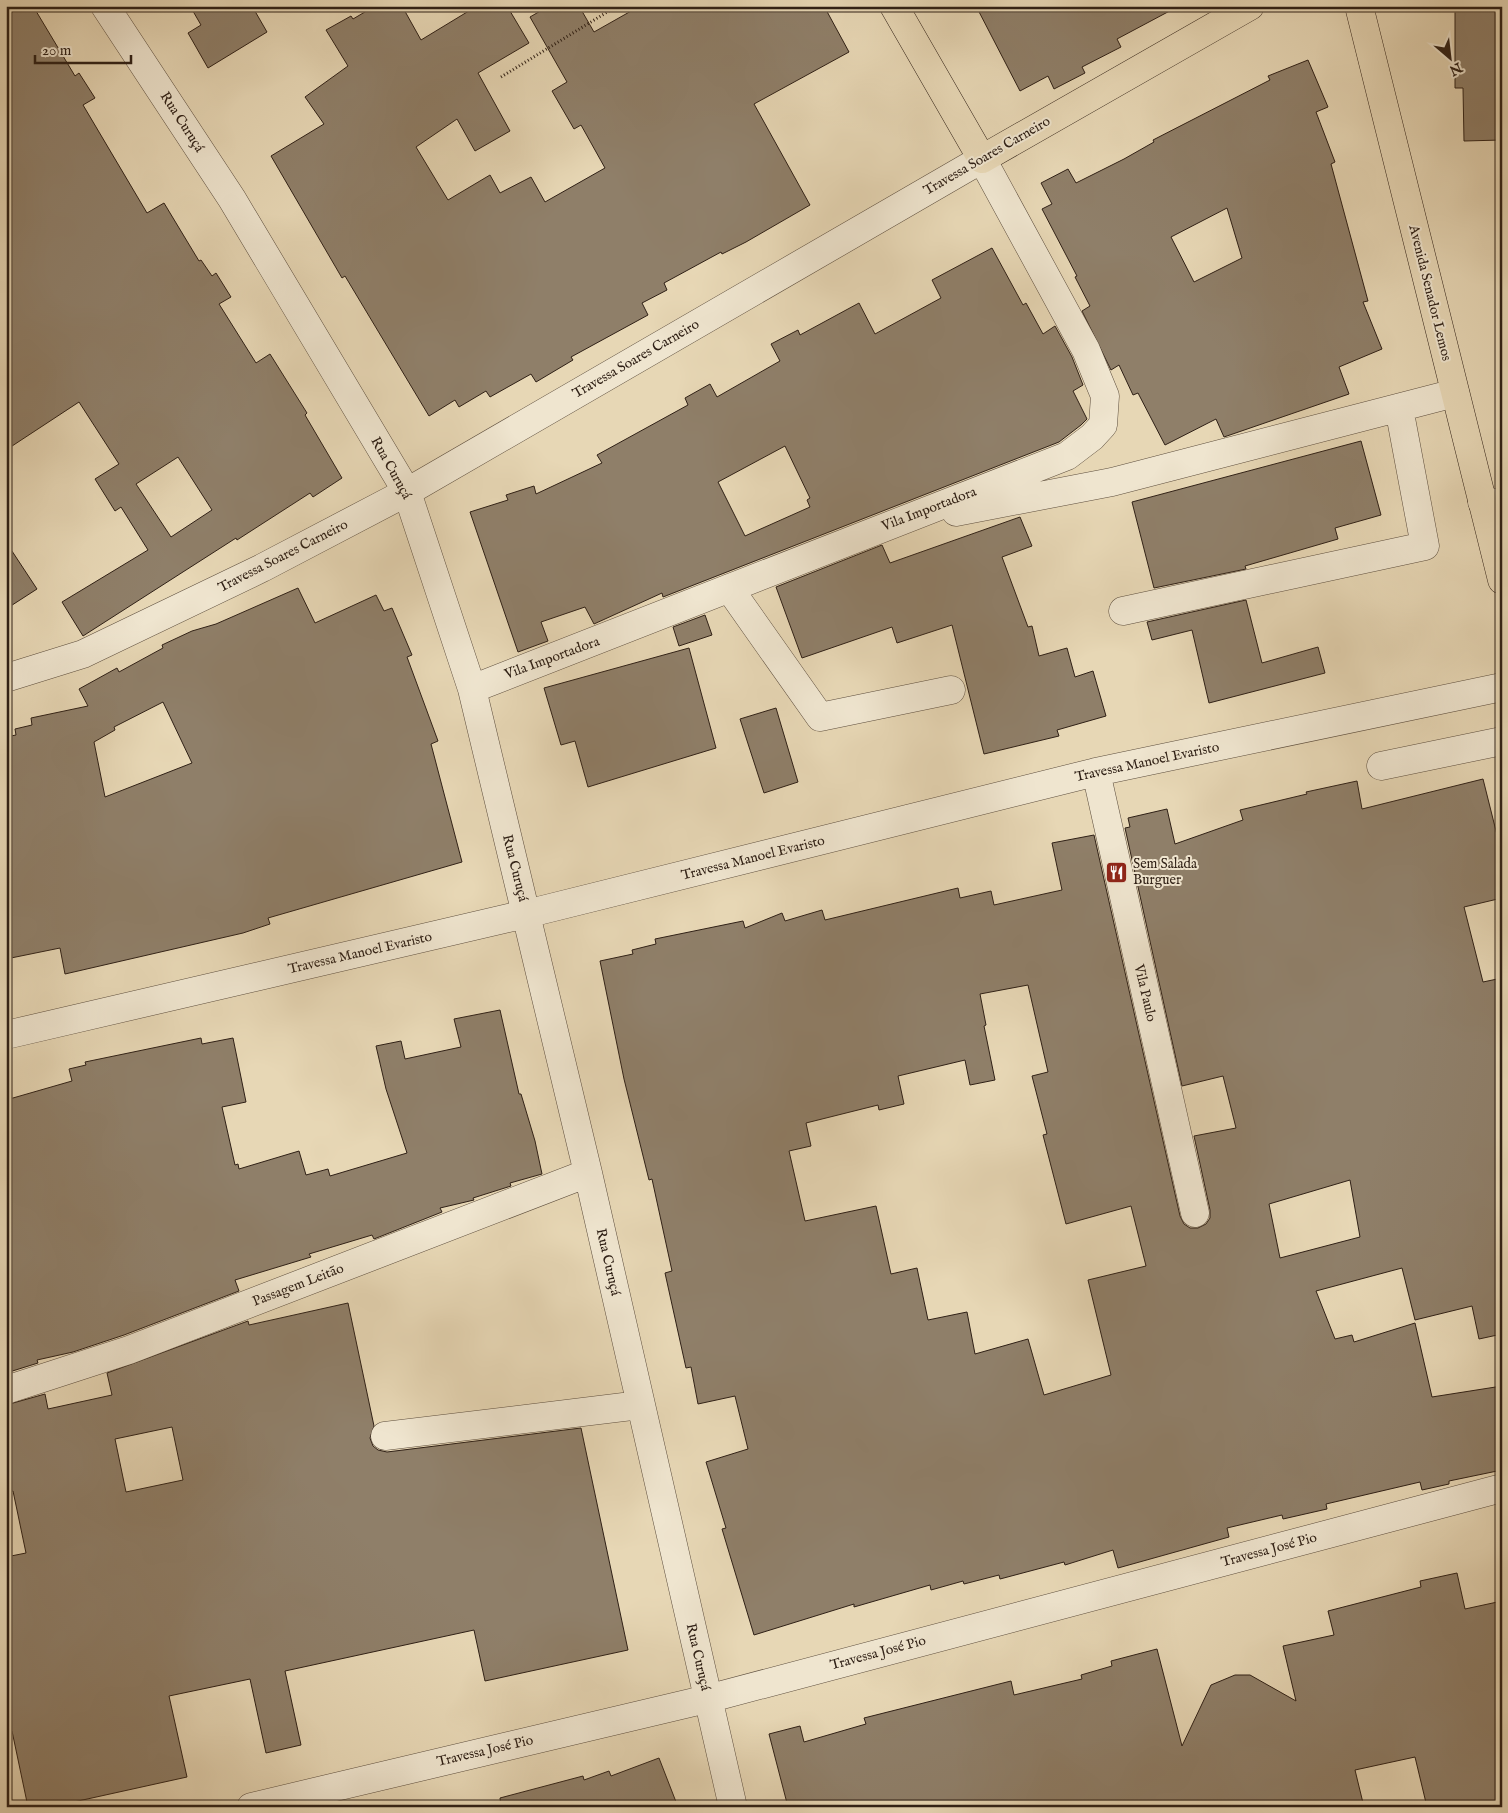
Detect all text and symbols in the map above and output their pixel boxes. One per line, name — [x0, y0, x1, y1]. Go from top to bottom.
scale bar — [35, 32, 131, 64]
north arrow — [1426, 32, 1476, 82]
text: 20 m — [42, 41, 72, 60]
text: N — [1446, 57, 1466, 79]
street label: Rua Curuçá — [156, 88, 209, 156]
street label: Travessa Soares Carneiro — [920, 112, 1054, 200]
street label: Avenida Senador Lemos — [1404, 222, 1456, 363]
street label: Travessa Soares Carneiro — [569, 315, 703, 403]
street label: Rua Curuçá — [366, 434, 416, 503]
street label: Vila Importadora — [878, 482, 980, 536]
street label: Travessa Soares Carneiro — [215, 515, 351, 597]
street label: Vila Importadora — [501, 632, 603, 684]
street label: Travessa Manoel Evaristo — [1073, 738, 1221, 786]
street label: Travessa Manoel Evaristo — [679, 831, 827, 885]
street label: Rua Curuçá — [498, 832, 532, 904]
place label: Sem Salada Burguer — [1133, 855, 1198, 889]
restaurant icon: Sem Salada Burguer — [1105, 860, 1129, 884]
street label: Travessa Manoel Evaristo — [286, 928, 434, 978]
street label: Vila Paulo — [1129, 962, 1160, 1024]
street label: Rua Curuçá — [592, 1227, 625, 1298]
street label: Passagem Leitão — [250, 1259, 347, 1311]
street label: Travessa José Pio — [1219, 1528, 1319, 1571]
street label: Rua Curuçá — [682, 1622, 715, 1693]
street label: Travessa José Pio — [828, 1631, 928, 1674]
street label: Travessa José Pio — [435, 1731, 535, 1771]

